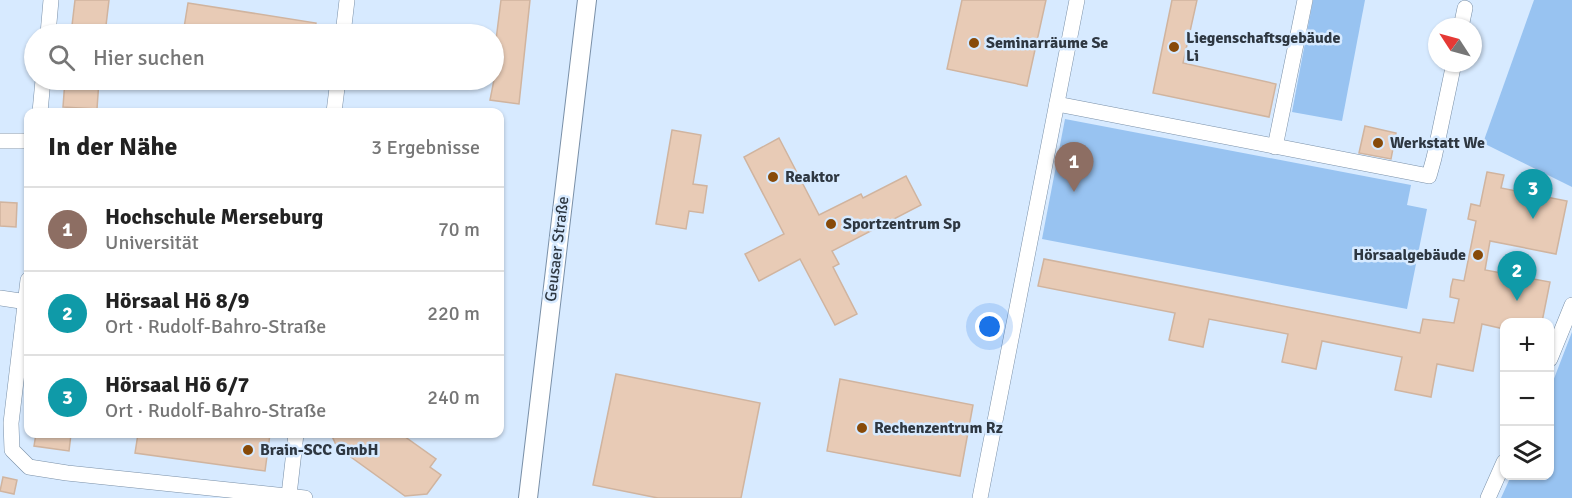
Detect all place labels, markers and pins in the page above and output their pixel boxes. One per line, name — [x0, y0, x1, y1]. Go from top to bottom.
place label: Liegenschaftsgebäude Li — [1186, 28, 1340, 66]
place label: Seminarräume Se — [986, 33, 1108, 53]
marker: Seminarräume Se — [967, 36, 981, 50]
marker: Liegenschaftsgebäude Li — [1167, 40, 1181, 54]
place label: Werkstatt We — [1390, 133, 1485, 153]
marker: Werkstatt We — [1371, 136, 1385, 150]
pin: 1 — [1054, 142, 1094, 192]
place label: Reaktor — [785, 167, 840, 187]
marker: Reaktor — [766, 170, 780, 184]
pin: 3 — [1514, 170, 1552, 219]
place label: Sportzentrum Sp — [843, 214, 961, 234]
marker: Sportzentrum Sp — [824, 217, 838, 231]
place label: Hörsaalgebäude — [1353, 245, 1466, 265]
marker: Hörsaalgebäude — [1471, 248, 1485, 262]
pin: 2 — [1498, 252, 1537, 301]
place label: Rechenzentrum Rz — [874, 418, 1003, 438]
marker: Rechenzentrum Rz — [855, 421, 869, 435]
place label: Brain-SCC GmbH — [260, 440, 378, 460]
marker: Brain-SCC GmbH — [241, 443, 255, 457]

